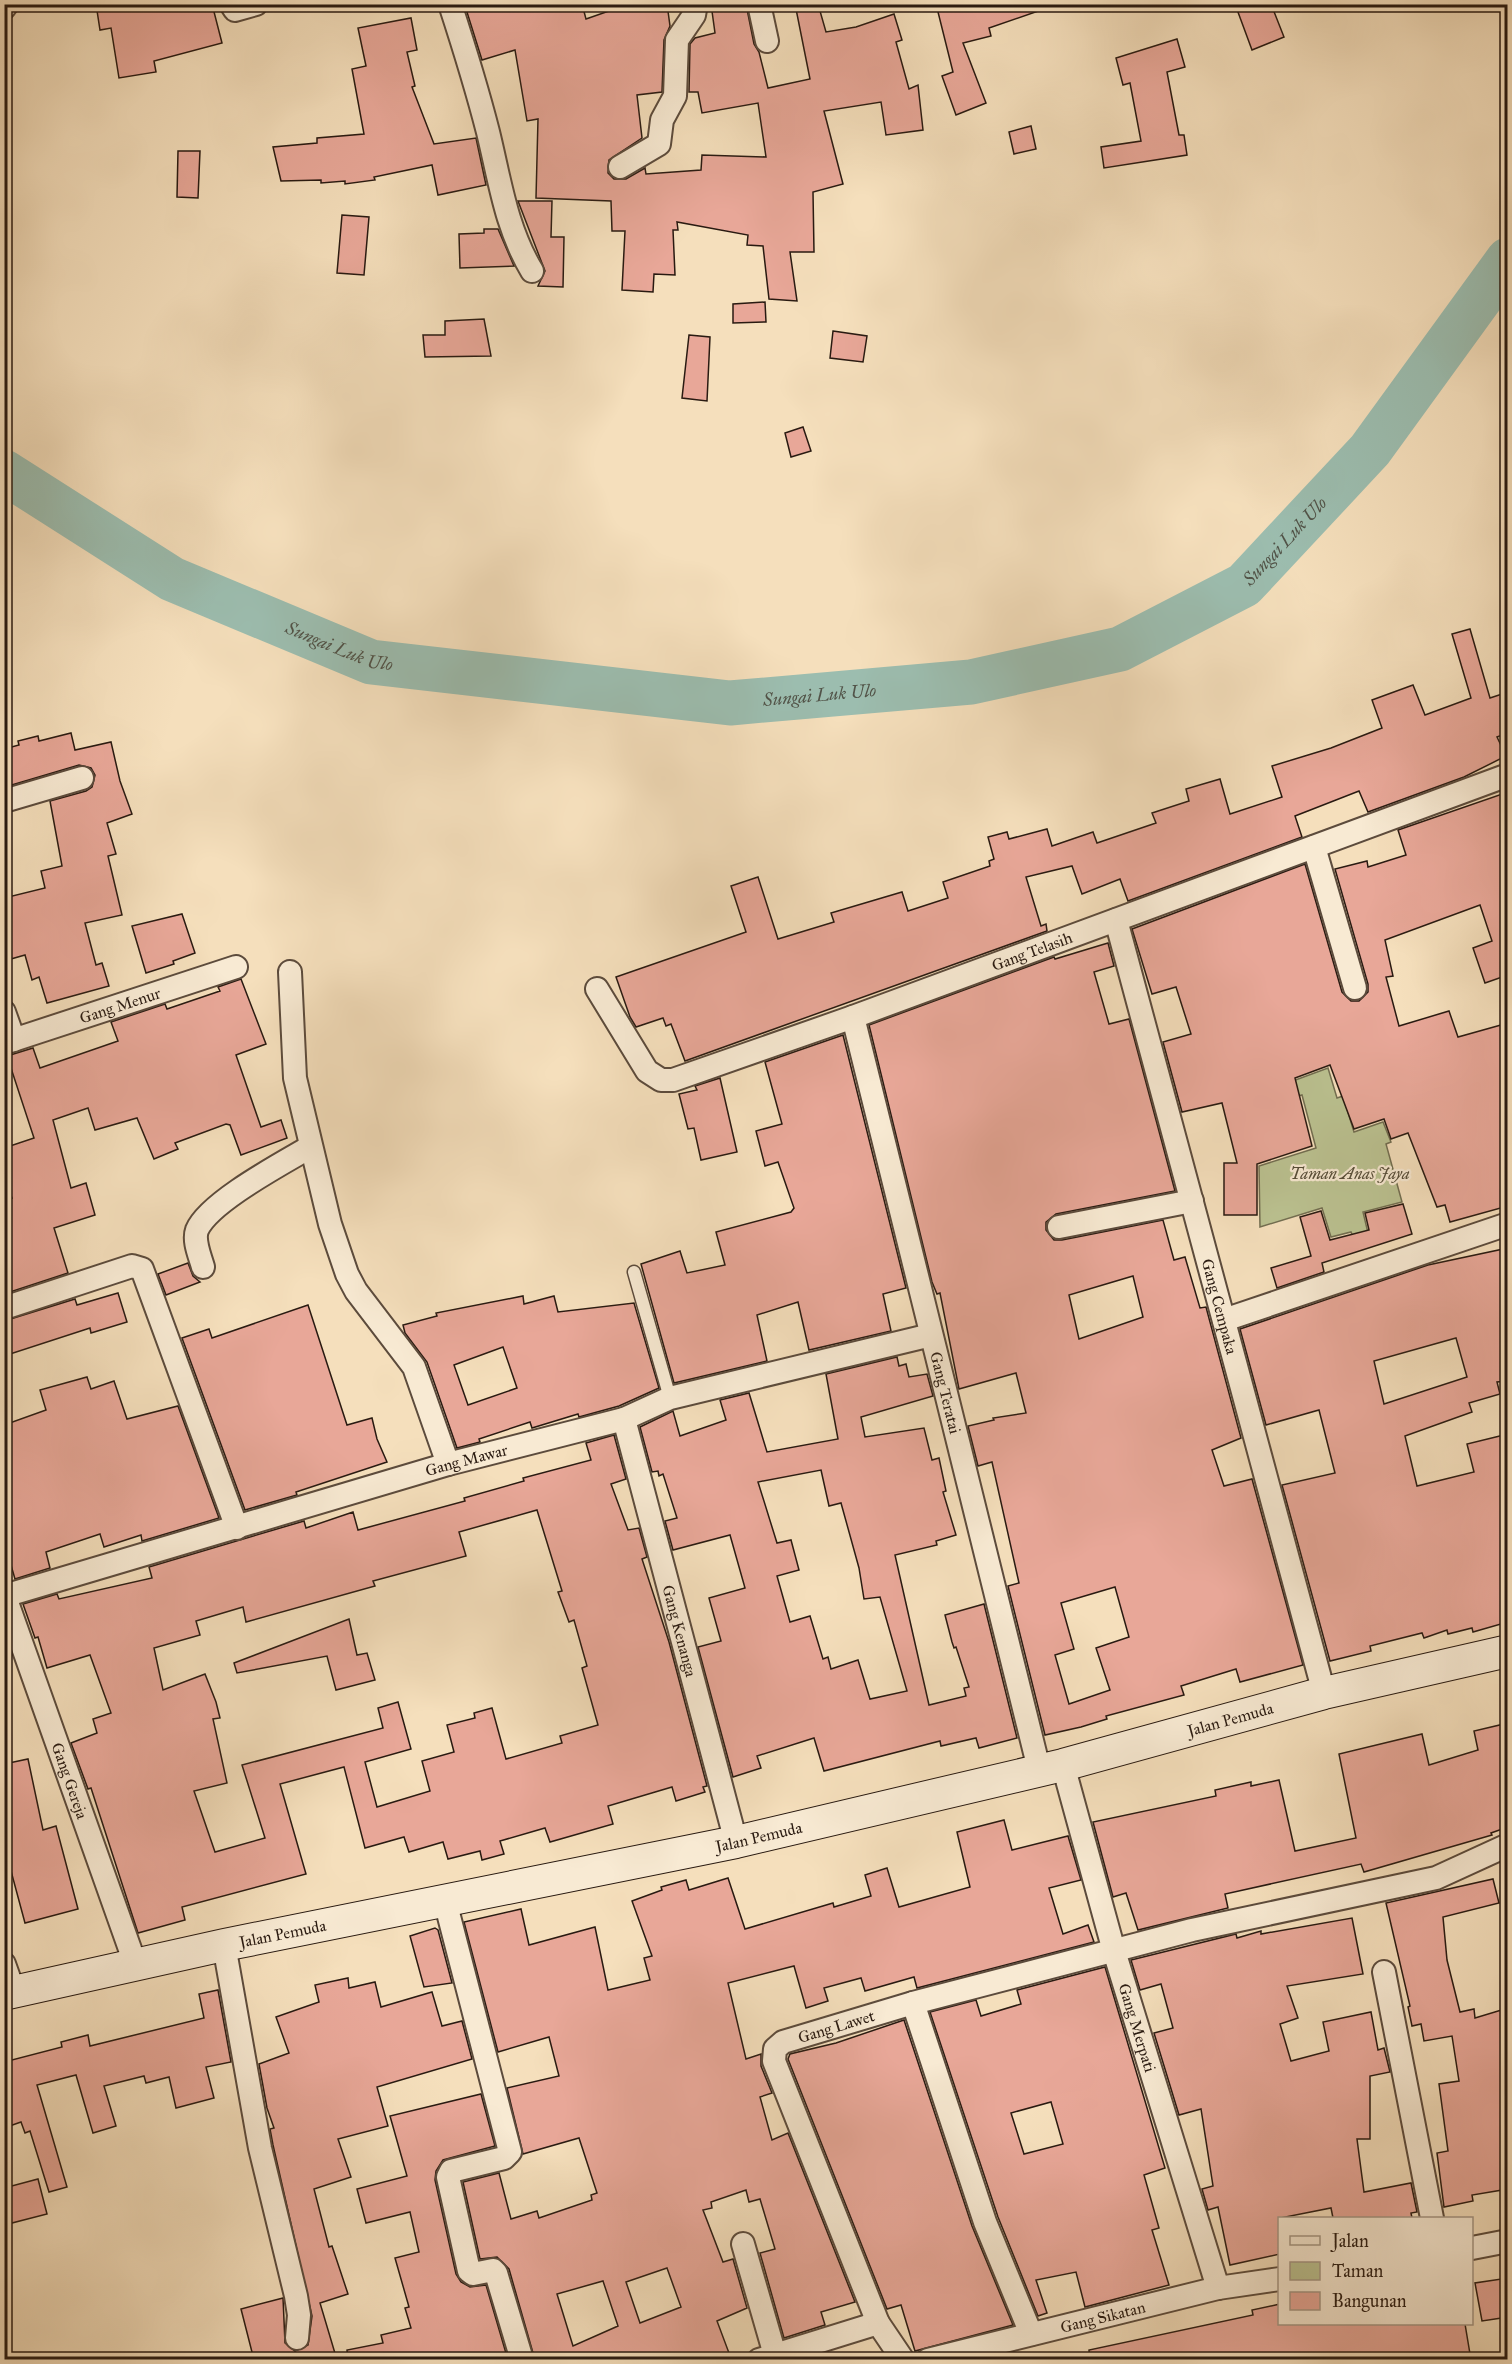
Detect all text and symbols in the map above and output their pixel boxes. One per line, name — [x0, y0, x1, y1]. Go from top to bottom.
water label: Sungai Luk Ulo — [1237, 492, 1332, 591]
water label: Sungai Luk Ulo — [281, 616, 394, 675]
water label: Sungai Luk Ulo — [761, 679, 877, 711]
street label: Gang Telasih — [989, 928, 1075, 975]
street label: Gang Menur — [77, 983, 163, 1028]
park label: Taman Anas Jaya — [1290, 1164, 1410, 1183]
street label: Gang Cempaka — [1198, 1257, 1241, 1356]
street label: Gang Teratai — [926, 1350, 965, 1436]
street label: Gang Mawar — [423, 1440, 510, 1480]
street label: Gang Kenanga — [658, 1583, 701, 1679]
street label: Jalan Pemuda — [1183, 1698, 1276, 1742]
street label: Gang Gereja — [47, 1740, 92, 1822]
street label: Jalan Pemuda — [712, 1818, 804, 1857]
street label: Jalan Pemuda — [235, 1916, 328, 1953]
street label: Gang Merpati — [1115, 1981, 1160, 2075]
street label: Gang Lawet — [796, 2006, 877, 2047]
legend — [1278, 2217, 1473, 2325]
text: Jalan — [1330, 2230, 1369, 2253]
text: Taman — [1332, 2260, 1384, 2282]
text: Bangunan — [1332, 2290, 1407, 2313]
street label: Gang Sikatan — [1058, 2297, 1148, 2337]

